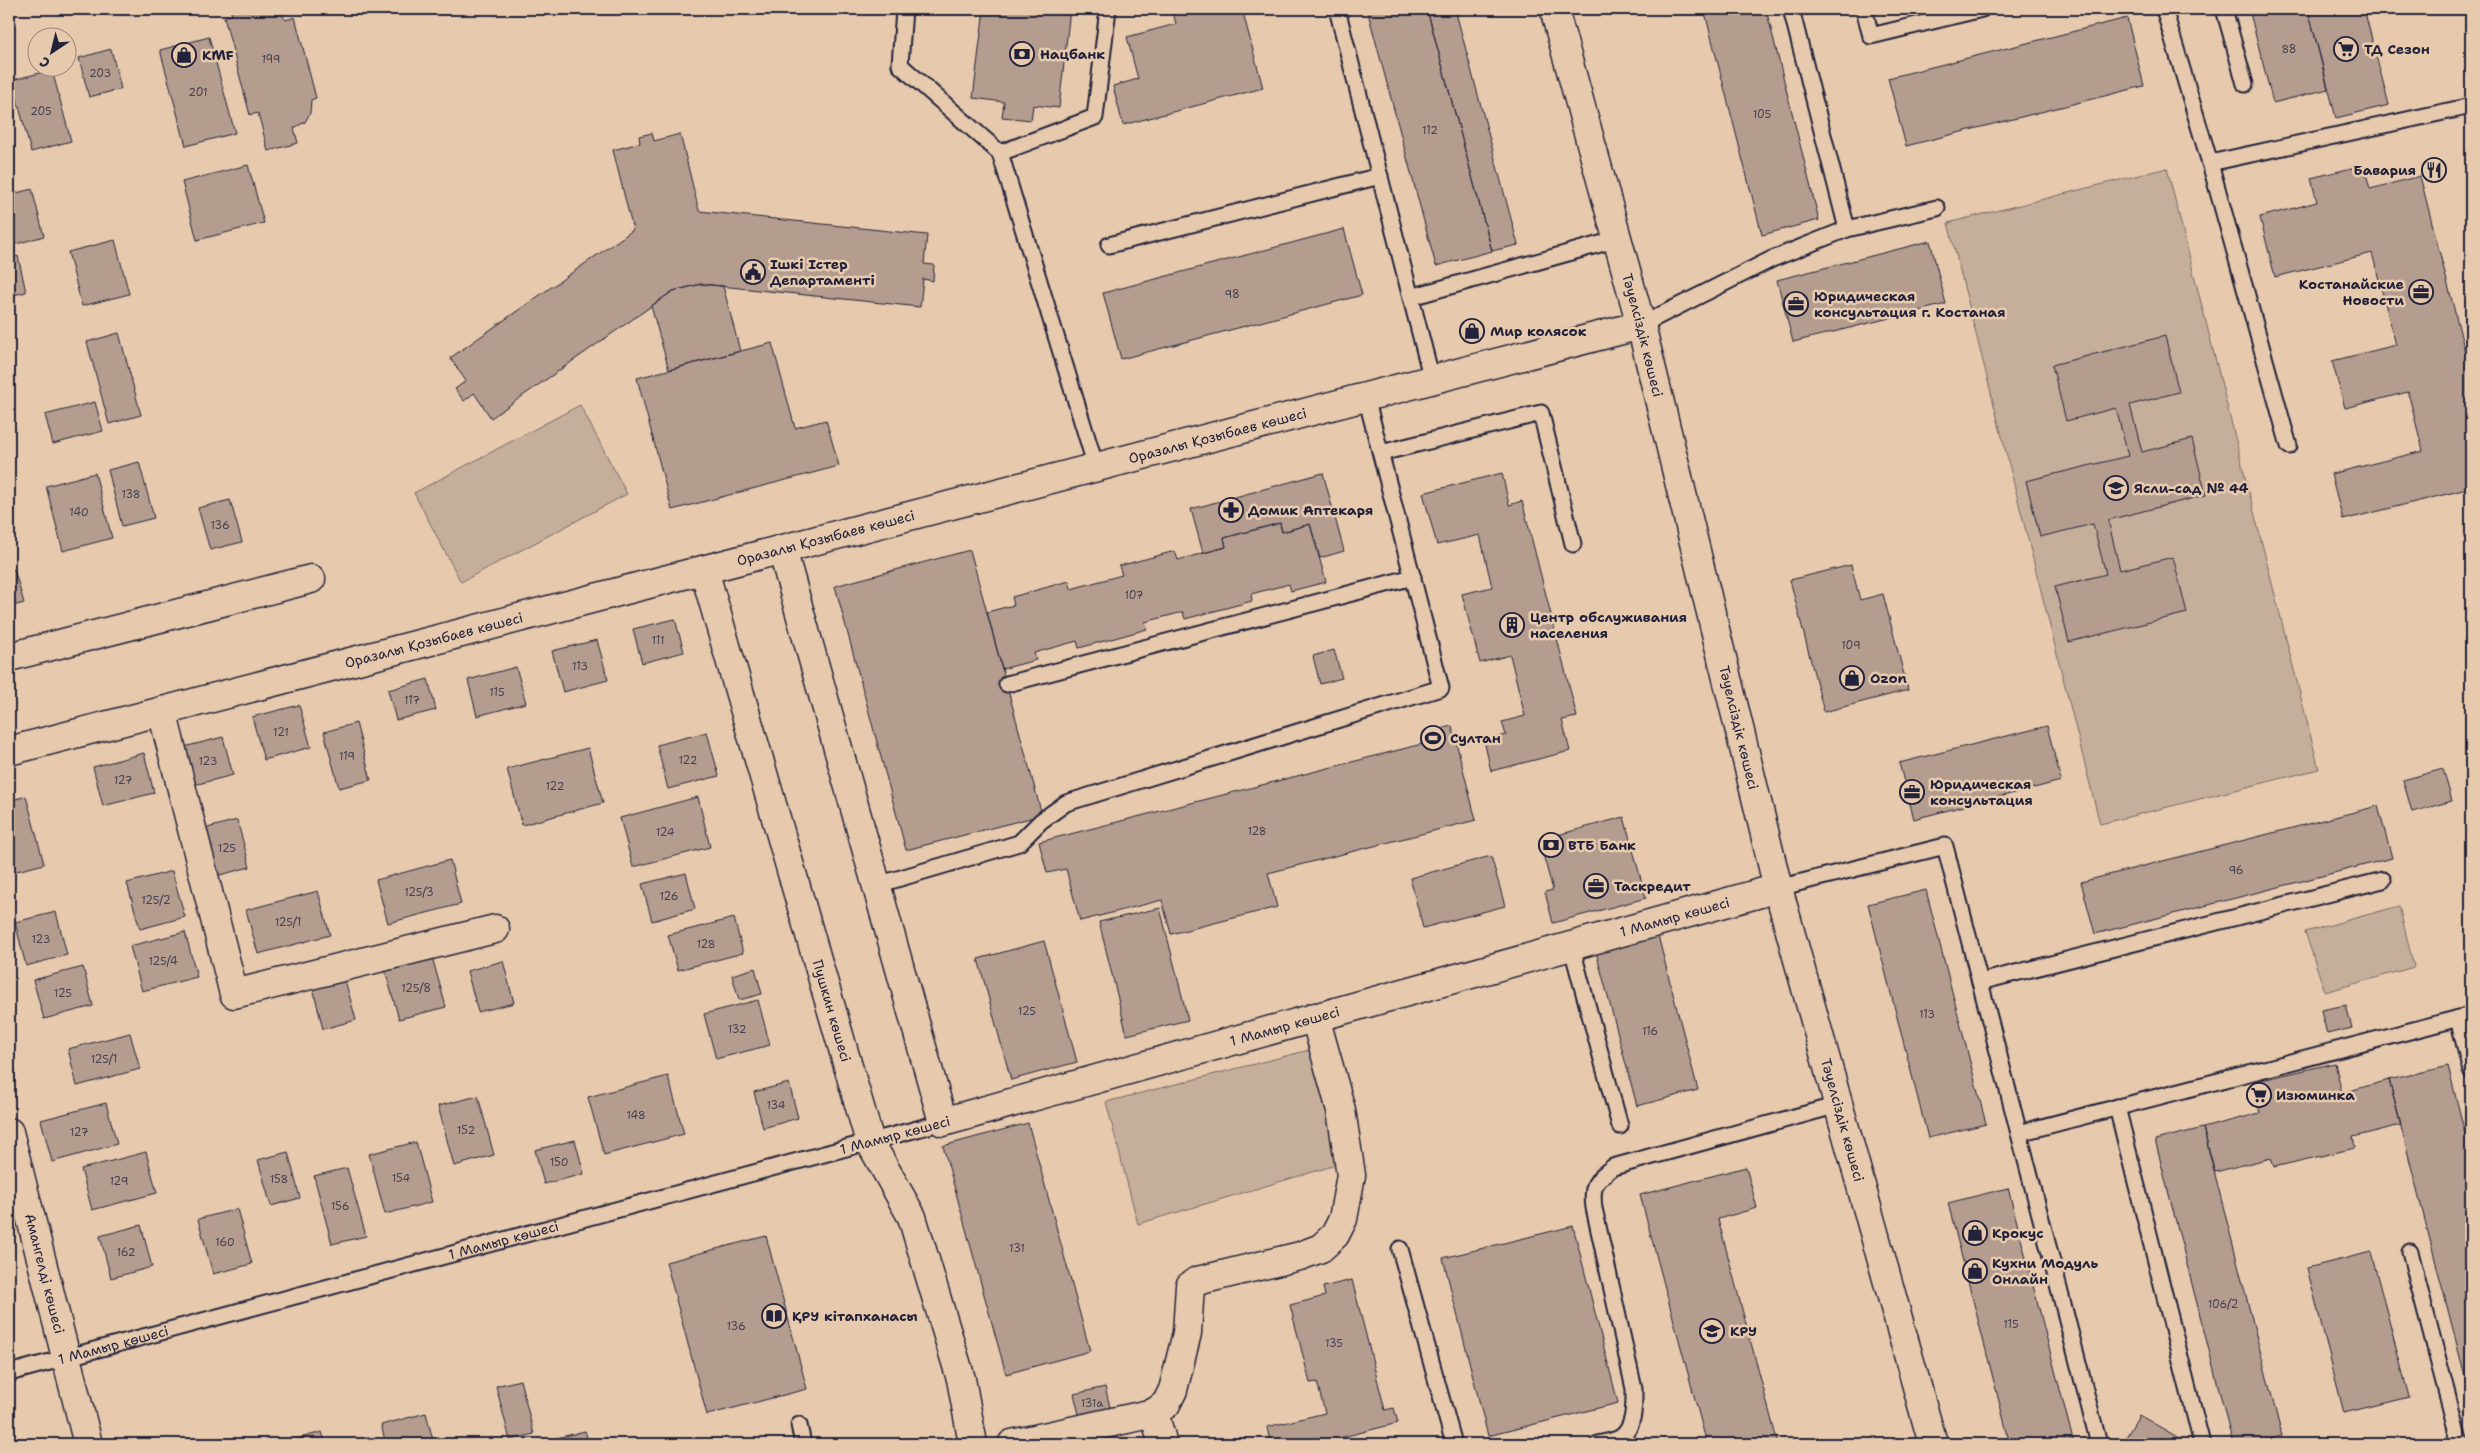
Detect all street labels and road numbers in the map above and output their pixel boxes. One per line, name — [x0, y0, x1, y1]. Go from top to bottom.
street label: Тәуелсіздік көшесі — [1618, 271, 1667, 399]
street label: Оразалы Қозыбаев көшесі — [1126, 404, 1309, 467]
street label: Оразалы Қозыбаев көшесі — [735, 506, 917, 570]
street label: Оразалы Қозыбаев көшесі — [343, 608, 525, 672]
street label: Тәуелсіздік көшесі — [1715, 664, 1763, 791]
street label: 1 Мамыр көшесі — [1618, 893, 1732, 941]
street label: Пушкин көшесі — [809, 958, 855, 1064]
street label: 1 Мамыр көшесі — [1228, 1002, 1342, 1050]
street label: Тәуелсіздік көшесі — [1817, 1056, 1868, 1184]
street label: 1 Мамыр көшесі — [838, 1112, 952, 1158]
street label: Амангелді көшесі — [21, 1211, 69, 1336]
street label: 1 Мамыр көшесі — [446, 1217, 561, 1264]
street label: 1 Мамыр көшесі — [56, 1322, 170, 1368]

